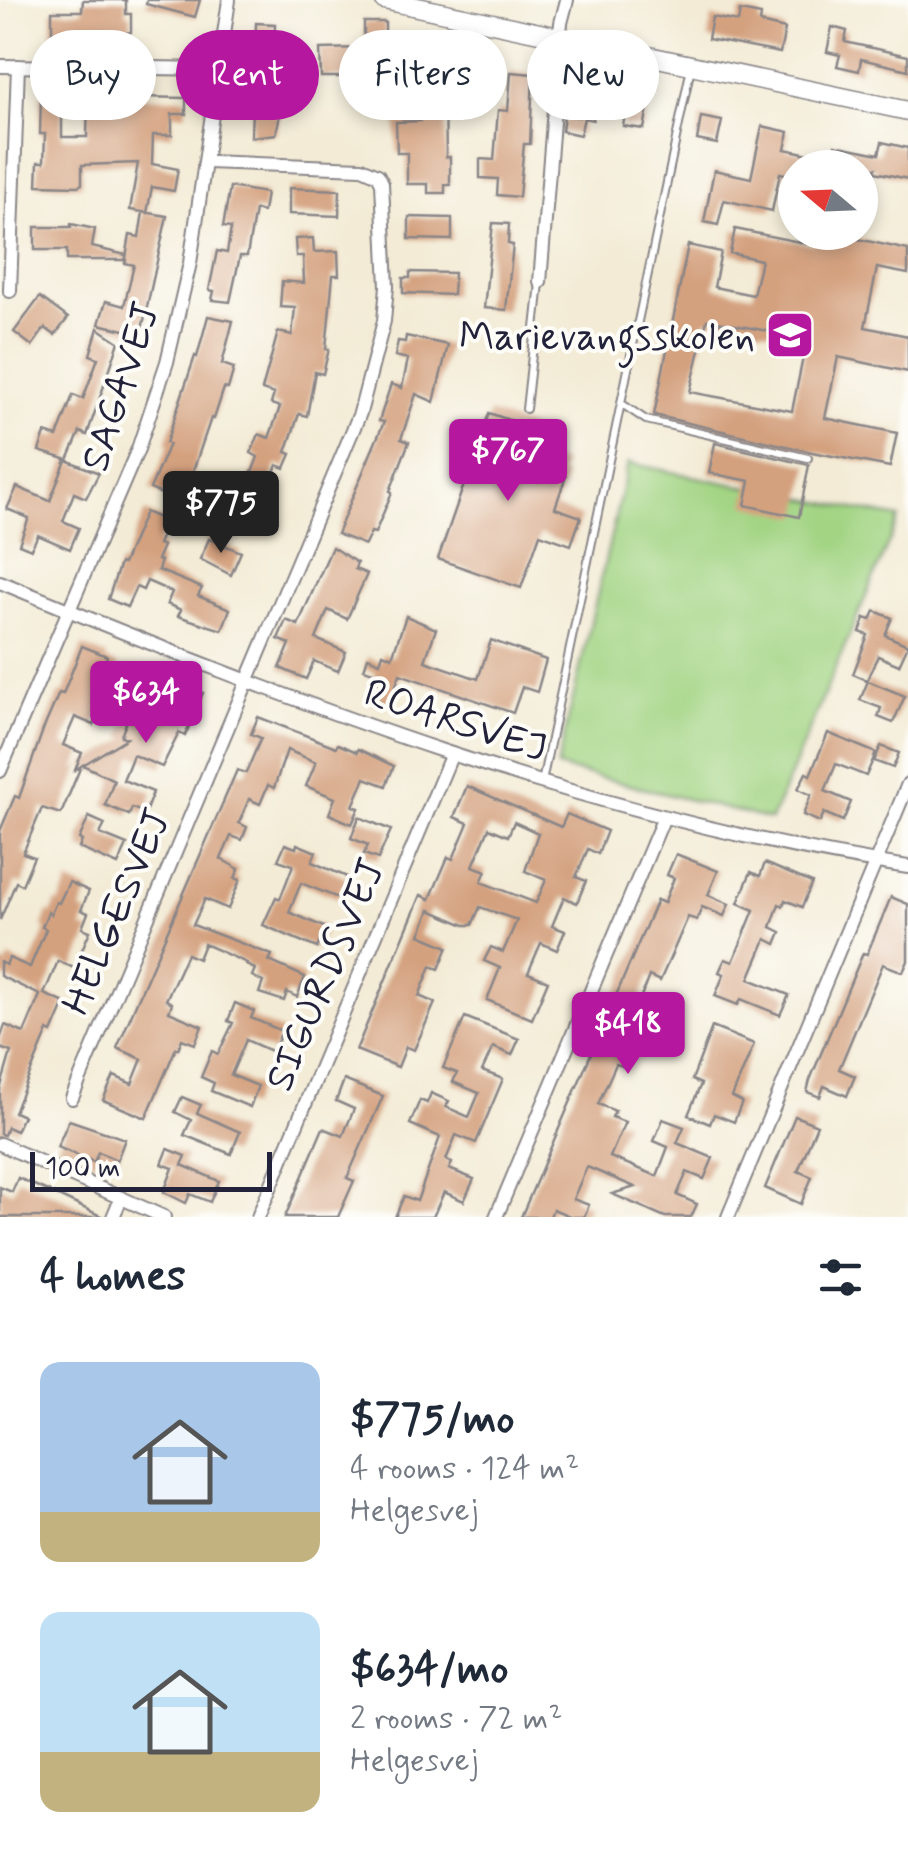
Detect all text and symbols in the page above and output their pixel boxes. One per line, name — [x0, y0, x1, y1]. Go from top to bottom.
chip: Buy — [30, 30, 156, 120]
chip: Rent — [176, 30, 319, 120]
chip: Filters — [339, 30, 507, 120]
chip: New — [527, 30, 659, 120]
north arrow — [778, 150, 878, 250]
map controls — [778, 150, 878, 250]
street label: SAGAVEJ — [70, 296, 174, 478]
school or university icon: Marievangsskolen — [764, 309, 816, 361]
place label: Marievangsskolen — [459, 312, 755, 368]
pin: $767 — [449, 419, 567, 504]
text: $767 — [471, 430, 545, 472]
pin: $775 — [162, 471, 280, 556]
text: $775 — [185, 482, 257, 524]
pin: $634 — [87, 661, 205, 746]
street label: ROARSVEJ — [357, 668, 553, 776]
text: $634 — [112, 672, 180, 714]
street label: HELGESVEJ — [51, 801, 184, 1023]
street label: SIGURDSVEJ — [254, 851, 399, 1099]
pin: $418 — [569, 992, 687, 1077]
text: $418 — [594, 1003, 662, 1045]
scale bar — [30, 1147, 272, 1192]
text: 100 m — [45, 1151, 120, 1188]
text: 4 homes — [40, 1250, 186, 1305]
icon: filters — [813, 1250, 868, 1305]
text: $775/mo — [350, 1393, 514, 1448]
icon: home — [120, 1402, 240, 1522]
text: 4 rooms · 124 m² — [350, 1448, 579, 1490]
text: Helgesvej — [350, 1490, 478, 1532]
text: $634/mo — [350, 1643, 508, 1698]
icon: home — [120, 1652, 240, 1772]
text: 2 rooms · 72 m² — [350, 1698, 563, 1740]
text: Helgesvej — [350, 1740, 478, 1782]

